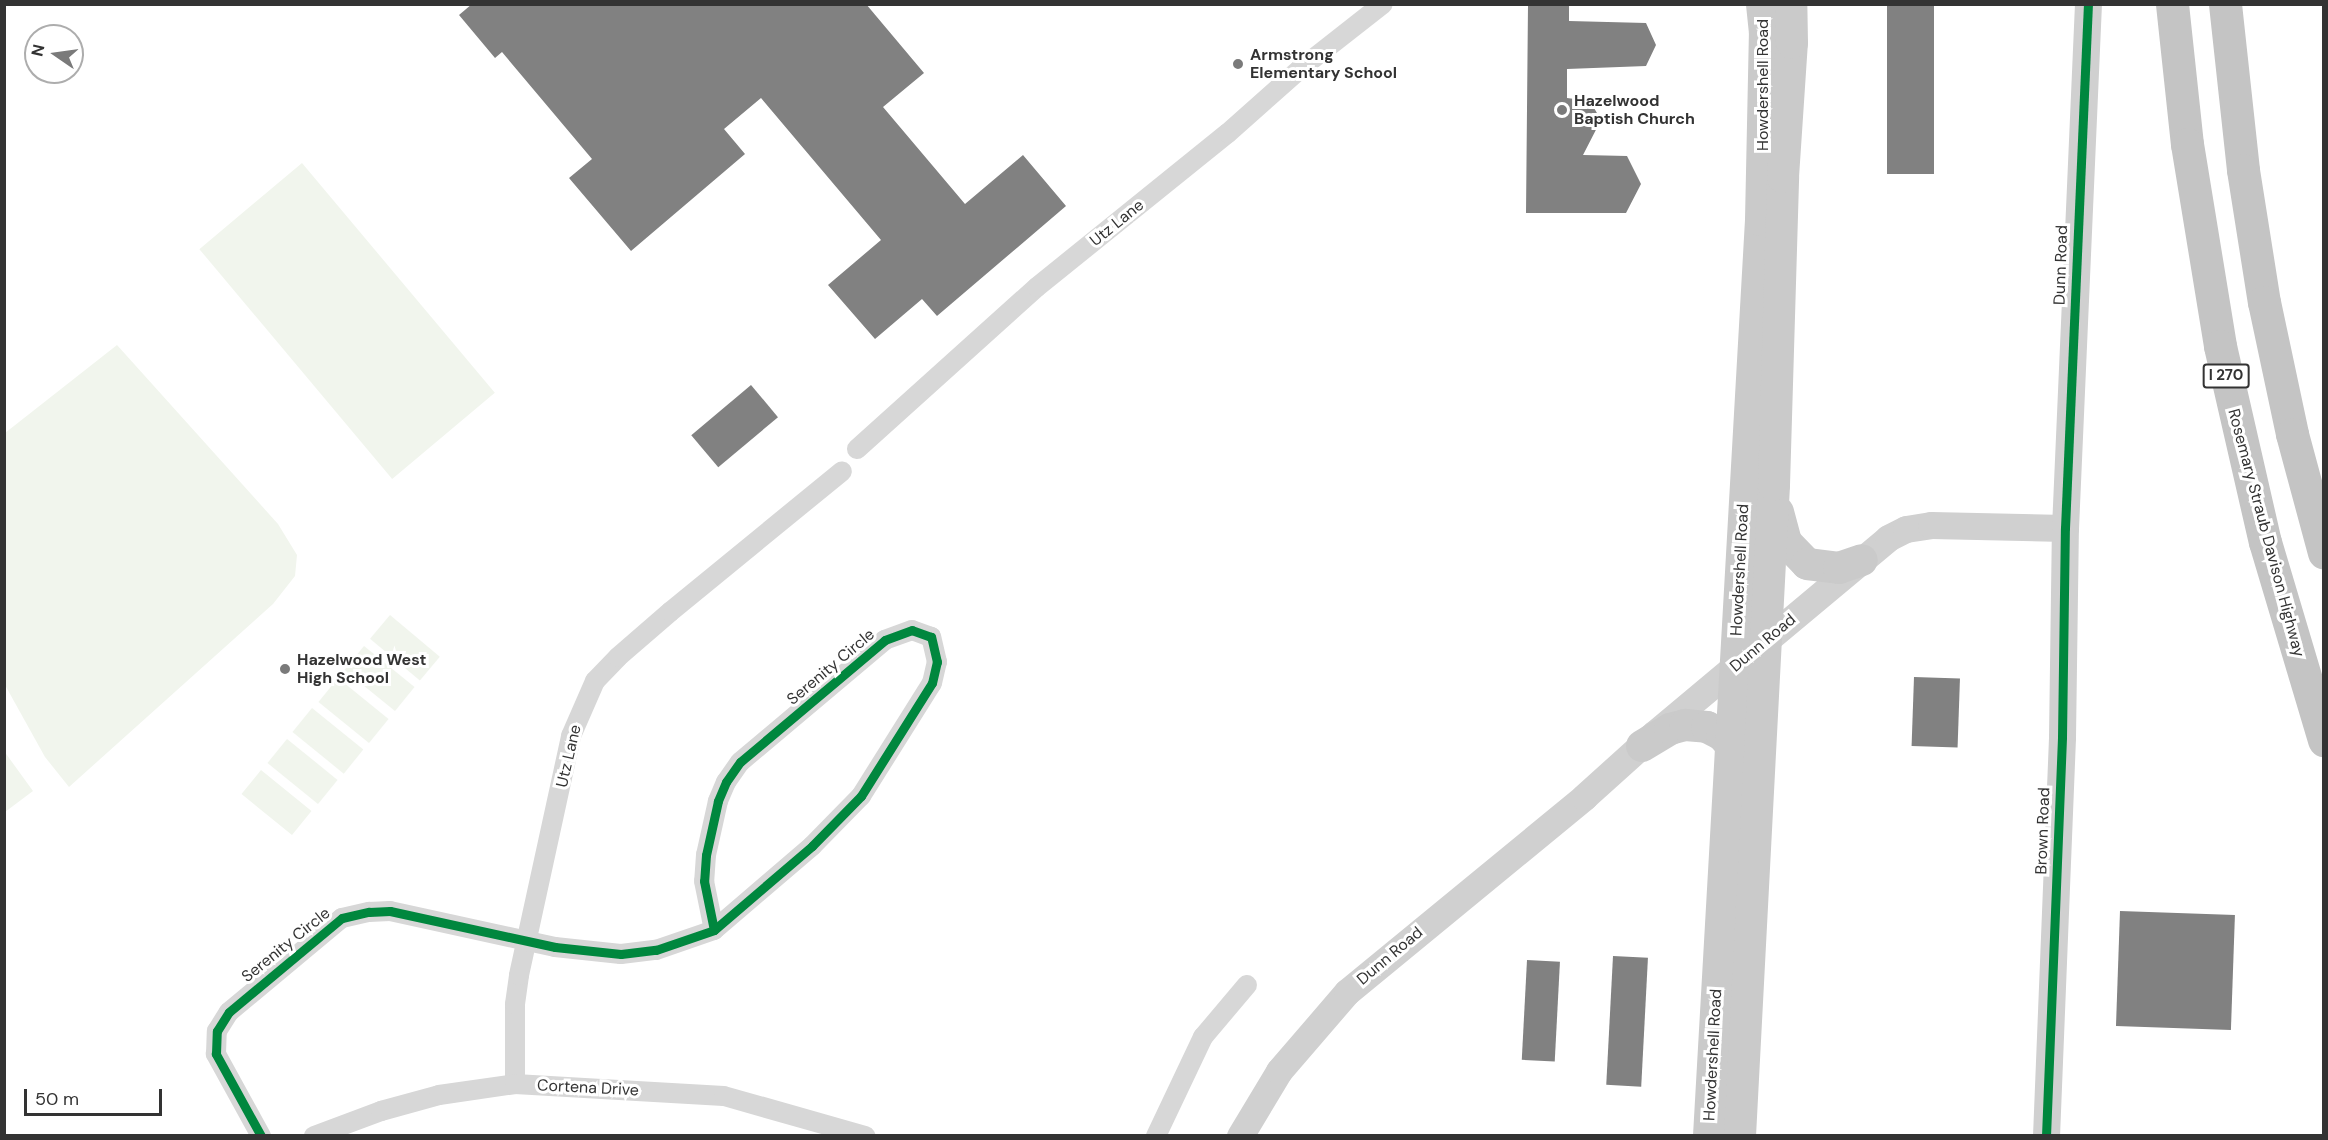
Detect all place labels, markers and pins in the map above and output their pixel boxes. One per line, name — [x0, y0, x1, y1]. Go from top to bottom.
place label: Armstrong Elementary School — [1250, 45, 1397, 83]
marker: Armstrong Elementary School — [1231, 57, 1245, 71]
place label: Hazelwood Baptish Church — [1574, 91, 1695, 129]
marker: Hazelwood Baptish Church — [1555, 103, 1569, 117]
place label: Hazelwood West High School — [297, 650, 426, 688]
marker: Hazelwood West High School — [278, 662, 292, 676]

